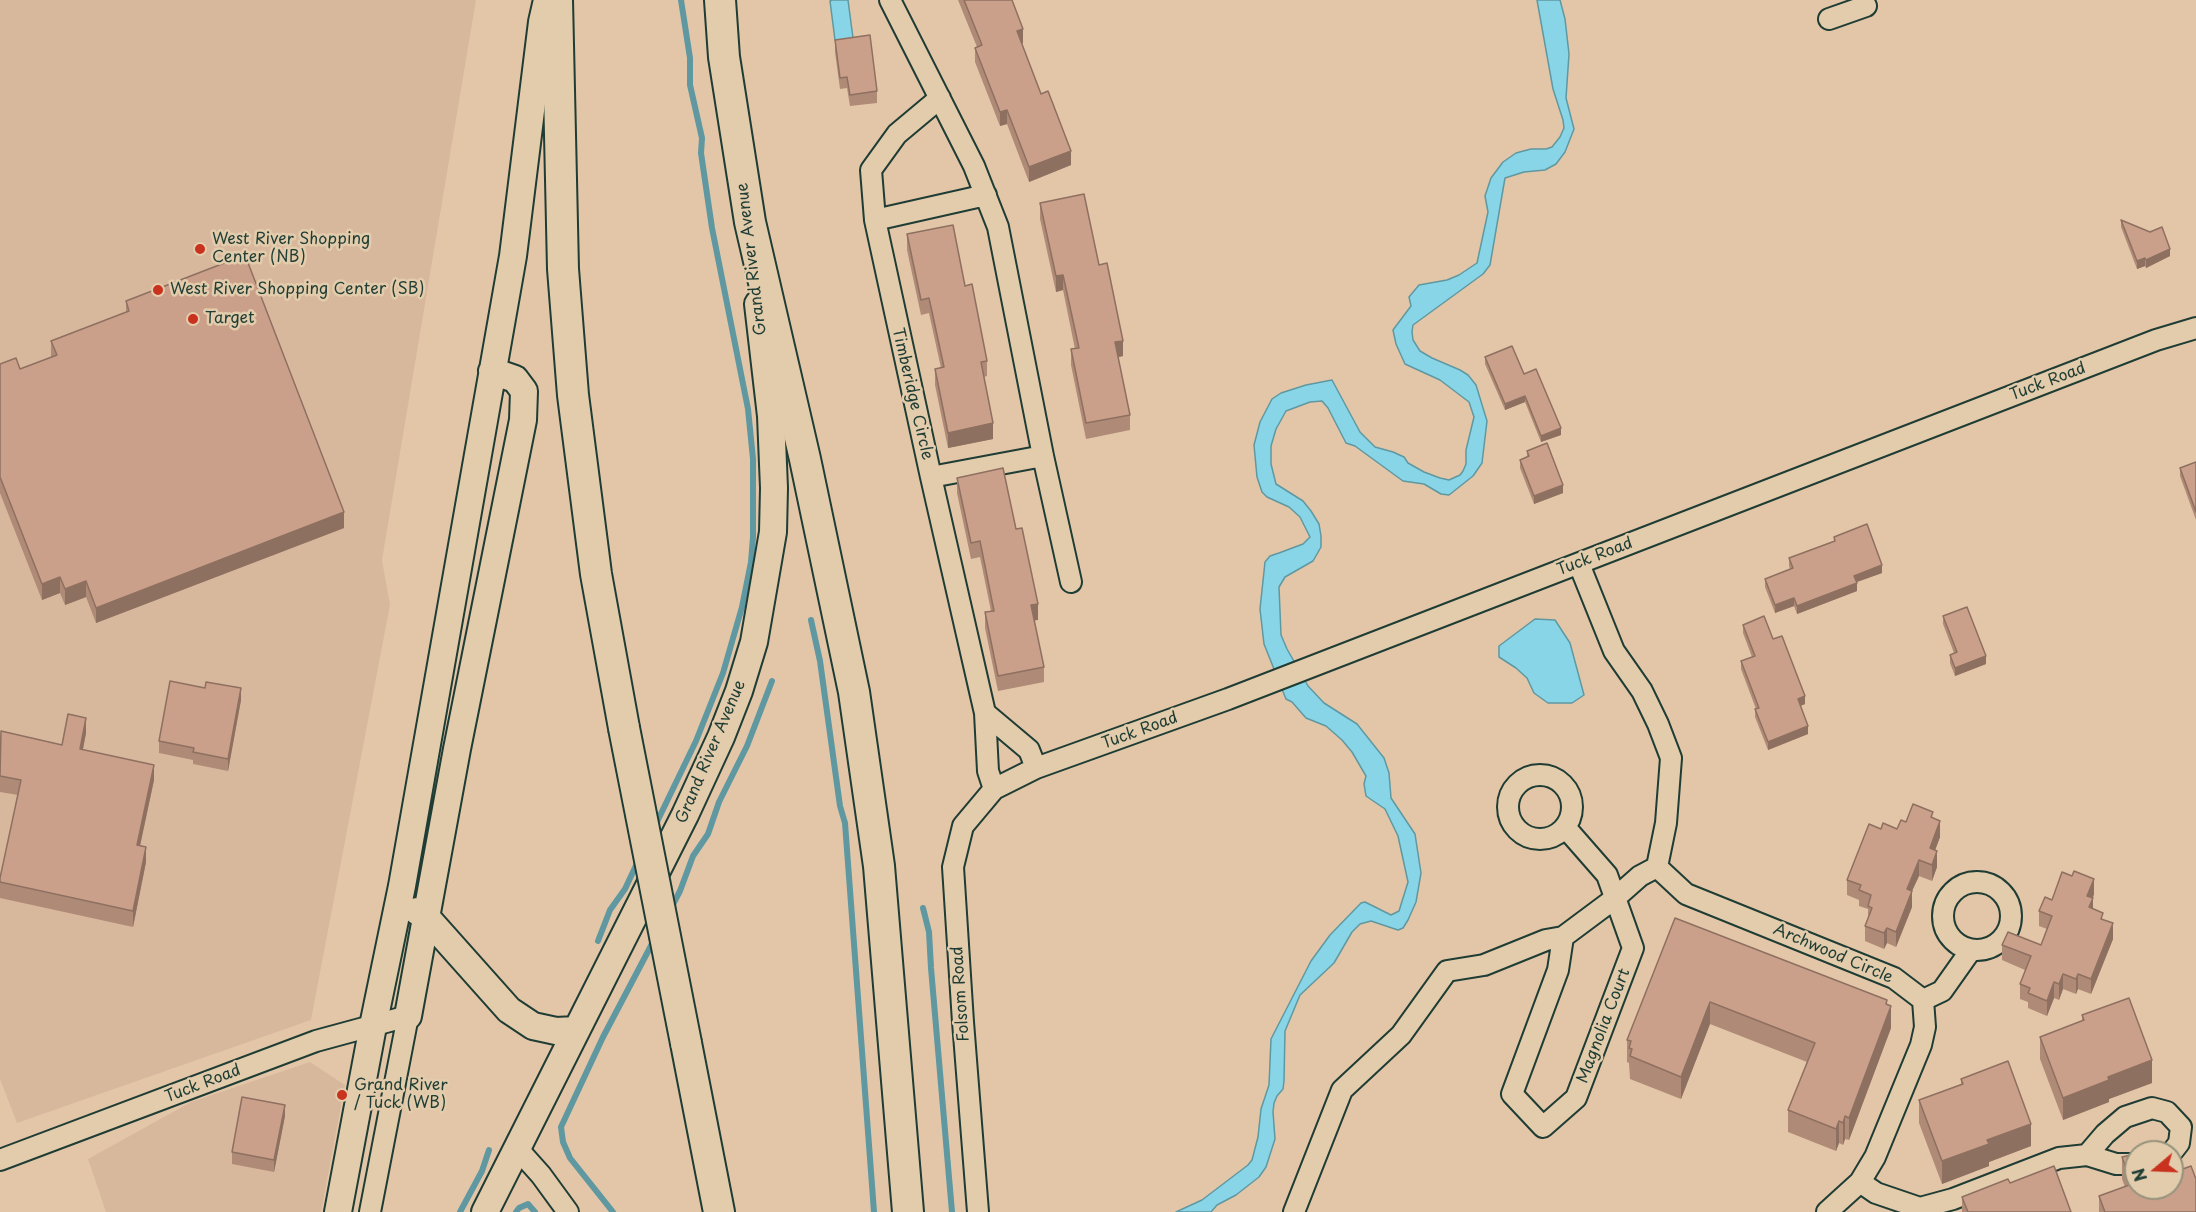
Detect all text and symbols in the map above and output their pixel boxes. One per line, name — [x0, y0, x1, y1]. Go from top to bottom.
street label: Grand River Avenue — [733, 182, 771, 336]
place label: West River Shopping Center (NB) — [212, 230, 370, 268]
marker: West River Shopping Center (NB) — [193, 242, 207, 256]
place label: West River Shopping Center (SB) — [170, 280, 424, 300]
marker: West River Shopping Center (SB) — [151, 283, 165, 297]
place label: Target — [205, 309, 255, 329]
marker: Target — [186, 312, 200, 326]
street label: Timberidge Circle — [887, 326, 937, 462]
street label: Tuck Road — [2007, 359, 2089, 405]
street label: Tuck Road — [1554, 534, 1636, 580]
street label: Grand River Avenue — [672, 678, 750, 826]
street label: Tuck Road — [1099, 708, 1181, 754]
street label: Archwood Circle — [1770, 920, 1896, 988]
street label: Folsom Road — [948, 946, 974, 1042]
street label: Magnolia Court — [1573, 966, 1635, 1086]
street label: Tuck Road — [162, 1061, 244, 1107]
place label: Grand River / Tuck (WB) — [354, 1076, 448, 1114]
marker: Grand River / Tuck (WB) — [335, 1088, 349, 1102]
north arrow — [2124, 1140, 2184, 1200]
text: N — [2125, 1165, 2152, 1185]

